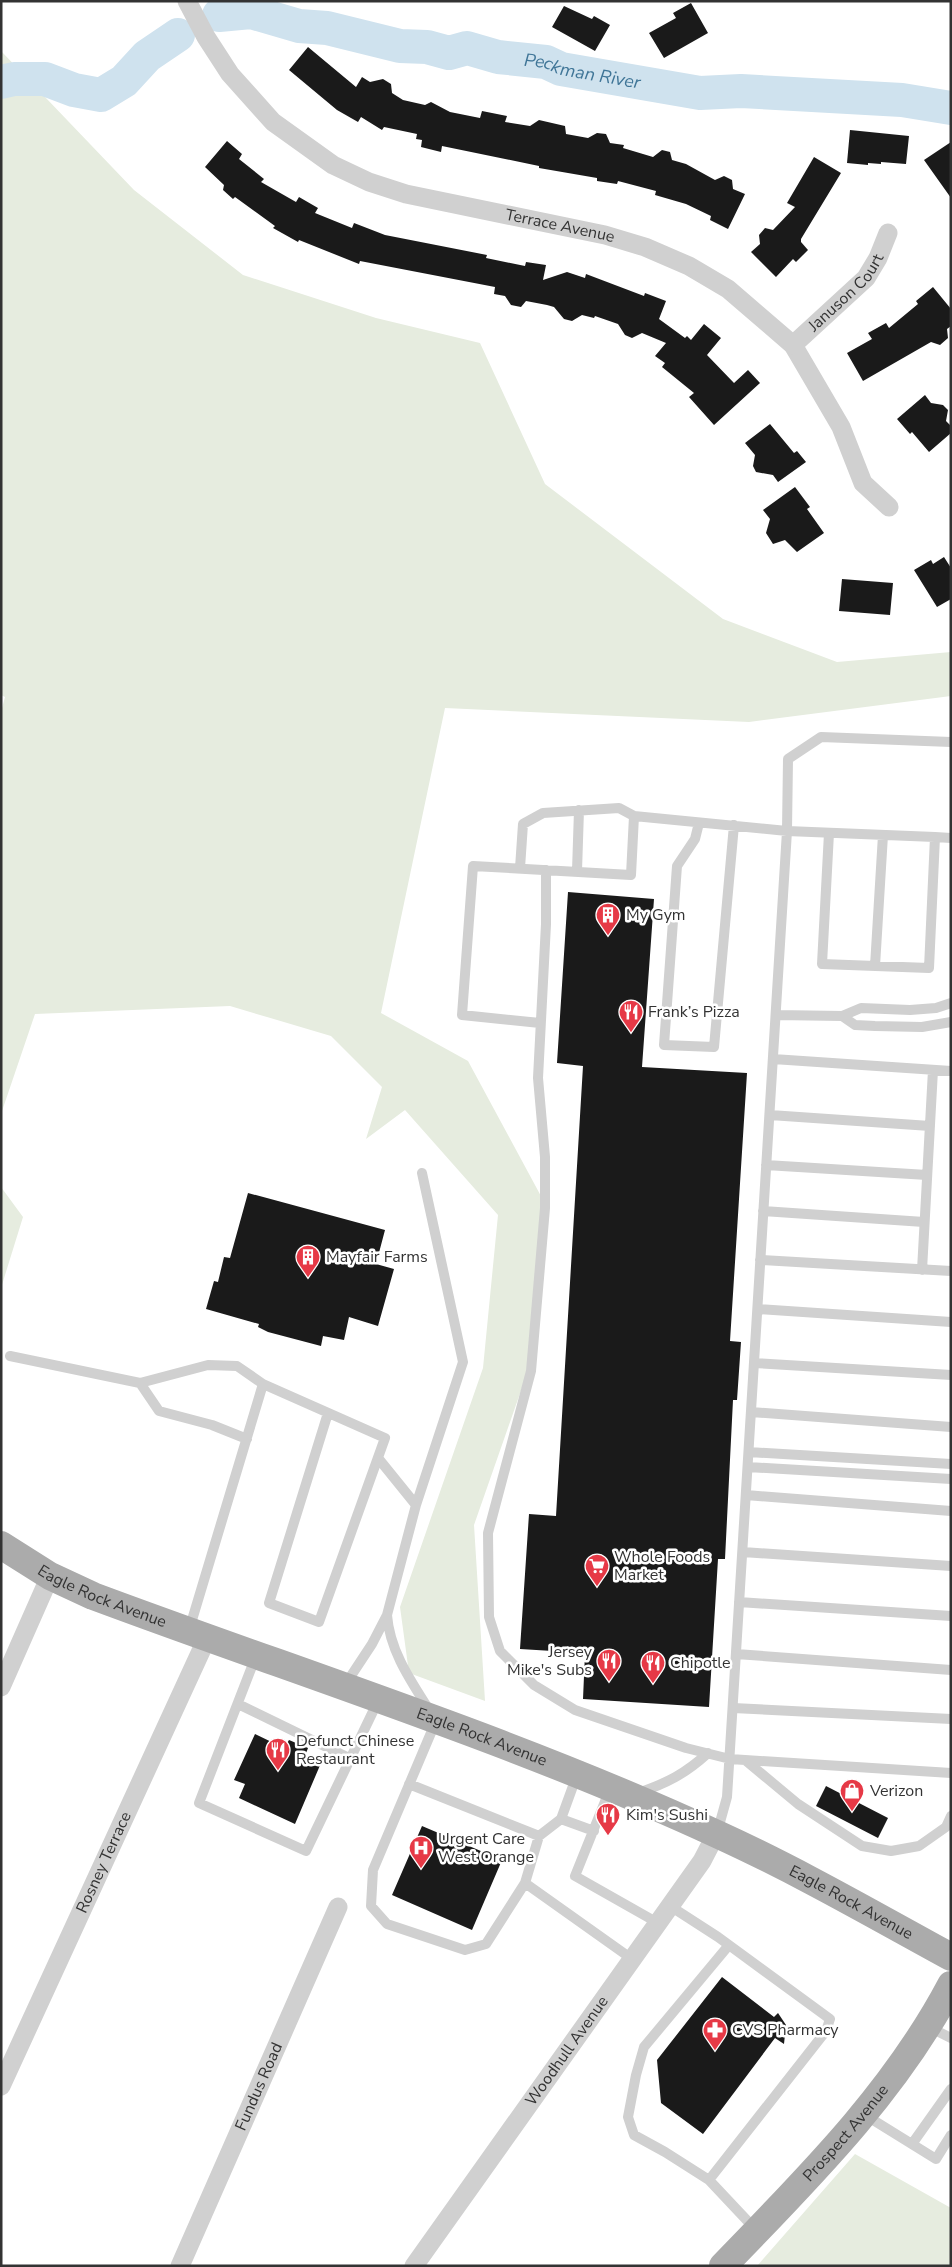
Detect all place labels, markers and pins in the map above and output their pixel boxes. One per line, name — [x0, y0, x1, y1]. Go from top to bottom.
building icon: My Gym — [595, 902, 621, 936]
place label: My Gym — [626, 904, 686, 926]
restaurant icon: Frank’s Pizza — [618, 999, 644, 1033]
place label: Frank’s Pizza — [648, 1001, 740, 1023]
building icon: Mayfair Farms — [295, 1244, 321, 1278]
place label: Mayfair Farms — [326, 1246, 428, 1268]
place label: Whole Foods Market — [614, 1546, 710, 1586]
supermarket icon: Whole Foods Market — [584, 1553, 610, 1587]
place label: Jersey Mike's Subs — [507, 1641, 593, 1681]
restaurant icon: Jersey Mike's Subs — [596, 1648, 622, 1682]
restaurant icon: Chipotle — [640, 1650, 666, 1684]
place label: Chipotle — [670, 1652, 730, 1674]
place label: Defunct Chinese Restaurant — [296, 1730, 414, 1770]
restaurant icon: Defunct Chinese Restaurant — [265, 1737, 291, 1771]
shop icon: Verizon — [839, 1778, 865, 1812]
place label: Verizon — [869, 1780, 923, 1802]
restaurant icon: Kim's Sushi — [595, 1802, 621, 1836]
place label: Kim's Sushi — [626, 1804, 708, 1826]
place label: Urgent Care West Orange — [438, 1828, 534, 1868]
hospital icon: Urgent Care West Orange — [408, 1835, 434, 1869]
pharmacy icon: CVS Pharmacy — [702, 2017, 728, 2051]
place label: CVS Pharmacy — [732, 2019, 839, 2041]

